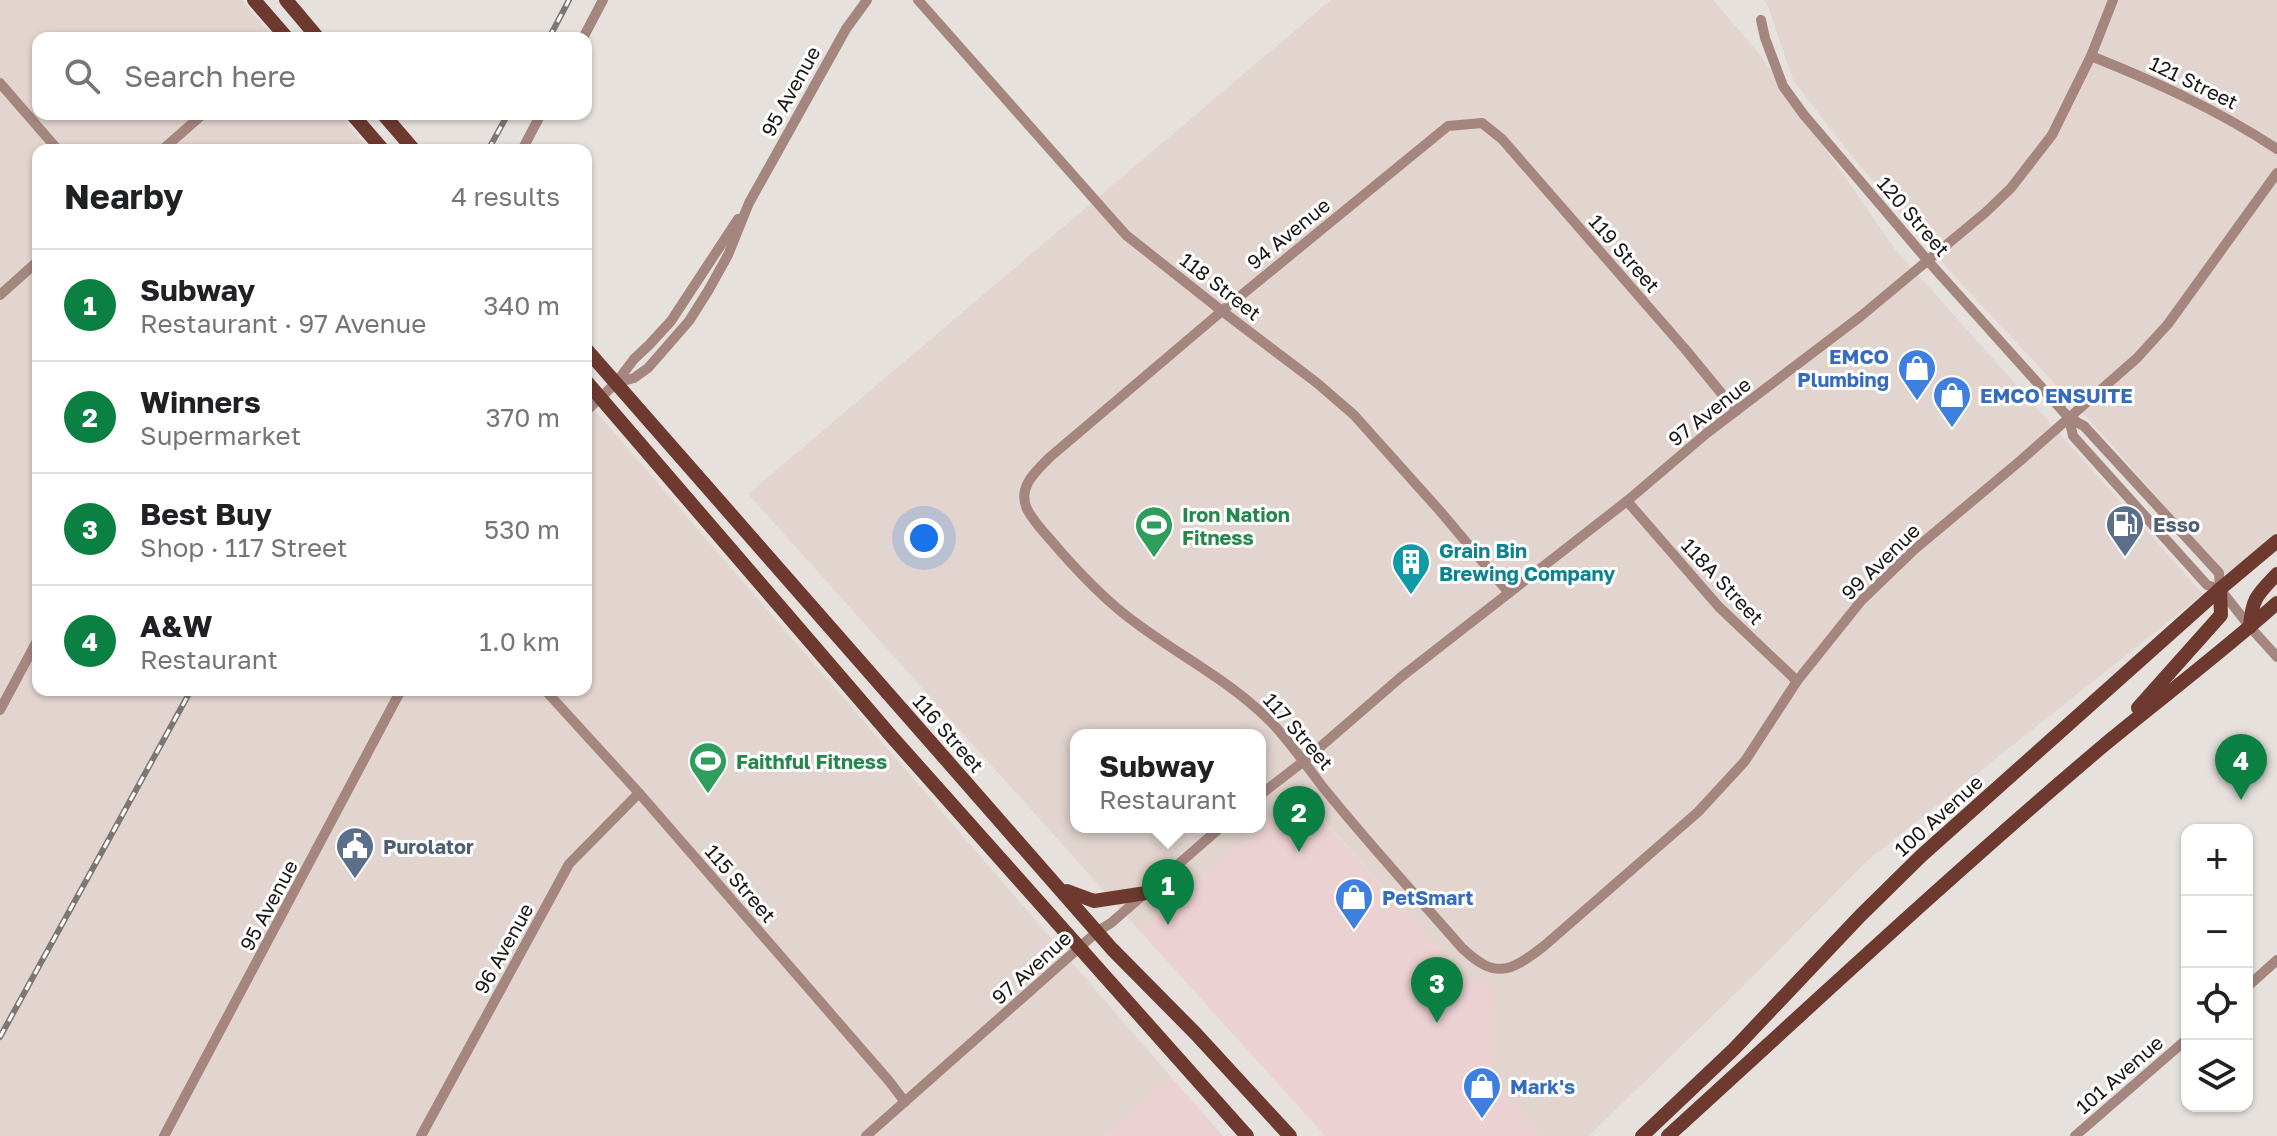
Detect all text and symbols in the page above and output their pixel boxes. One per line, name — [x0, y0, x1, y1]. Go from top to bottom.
search box — [32, 32, 592, 120]
street label: 95 Avenue — [755, 42, 825, 140]
street label: 121 Street — [2146, 50, 2242, 114]
icon: search — [60, 54, 104, 98]
text: Search here — [124, 58, 296, 94]
street label: 120 Street — [1873, 171, 1955, 261]
text: Nearby — [64, 176, 184, 216]
text: 4 results — [451, 181, 560, 212]
street label: 94 Avenue — [1242, 192, 1334, 274]
street label: 119 Street — [1585, 209, 1665, 297]
street label: 118 Street — [1176, 247, 1266, 325]
text: Subway — [140, 272, 255, 308]
text: 1 — [83, 290, 97, 321]
text: 340 m — [483, 290, 560, 321]
text: Restaurant · 97 Avenue — [140, 308, 426, 339]
place label: EMCO Plumbing — [1797, 344, 1889, 391]
shop icon: EMCO Plumbing — [1896, 347, 1938, 402]
street label: 97 Avenue — [1663, 371, 1755, 451]
shop icon: EMCO ENSUITE — [1931, 374, 1973, 429]
place label: EMCO ENSUITE — [1980, 383, 2133, 407]
text: Winners — [140, 384, 261, 420]
text: 2 — [82, 402, 98, 433]
text: 370 m — [485, 402, 560, 433]
text: Supermarket — [140, 420, 301, 451]
text: Best Buy — [140, 496, 272, 532]
place label: Iron Nation Fitness — [1182, 502, 1290, 549]
fuel station icon: Esso — [2104, 503, 2146, 558]
sports icon: Iron Nation Fitness — [1133, 504, 1175, 559]
place label: Esso — [2153, 512, 2200, 536]
text: 3 — [82, 514, 98, 545]
text: 530 m — [484, 514, 560, 545]
your location — [904, 518, 944, 558]
street label: 99 Avenue — [1836, 518, 1924, 604]
text: Shop · 117 Street — [140, 532, 347, 563]
street label: 118A Street — [1677, 533, 1769, 629]
place label: Grain Bin Brewing Company — [1439, 538, 1615, 585]
building icon: Grain Bin Brewing Company — [1390, 541, 1432, 596]
text: A&W — [140, 608, 213, 644]
text: 4 — [82, 626, 98, 657]
text: 1.0 km — [479, 626, 560, 657]
text: Restaurant — [140, 644, 278, 675]
street label: 117 Street — [1259, 688, 1339, 774]
street label: 116 Street — [909, 689, 989, 777]
popup — [1070, 729, 1266, 833]
pin: 4 — [2215, 734, 2267, 800]
sports icon: Faithful Fitness — [687, 740, 729, 795]
text: Subway — [1099, 748, 1214, 784]
place label: Faithful Fitness — [736, 749, 887, 773]
street label: 100 Avenue — [1889, 769, 1987, 861]
text: Restaurant — [1099, 784, 1237, 815]
pin: 2 — [1273, 786, 1325, 852]
map controls — [2181, 824, 2253, 1112]
button: + — [2181, 824, 2253, 896]
public building icon: Purolator — [334, 825, 376, 880]
place label: Purolator — [383, 834, 474, 858]
street label: 115 Street — [701, 839, 781, 927]
street label: 95 Avenue — [234, 856, 302, 954]
pin: 1 — [1142, 859, 1194, 925]
shop icon: PetSmart — [1333, 876, 1375, 931]
place label: PetSmart — [1382, 885, 1474, 909]
button: − — [2181, 896, 2253, 968]
street label: 96 Avenue — [468, 899, 538, 997]
street label: 97 Avenue — [986, 925, 1076, 1009]
pin: 3 — [1411, 957, 1463, 1023]
button: locate — [2181, 968, 2253, 1040]
street label: 101 Avenue — [2071, 1030, 2167, 1118]
button: layers — [2181, 1040, 2253, 1112]
shop icon: Mark's — [1461, 1065, 1503, 1120]
place label: Mark's — [1510, 1074, 1575, 1098]

